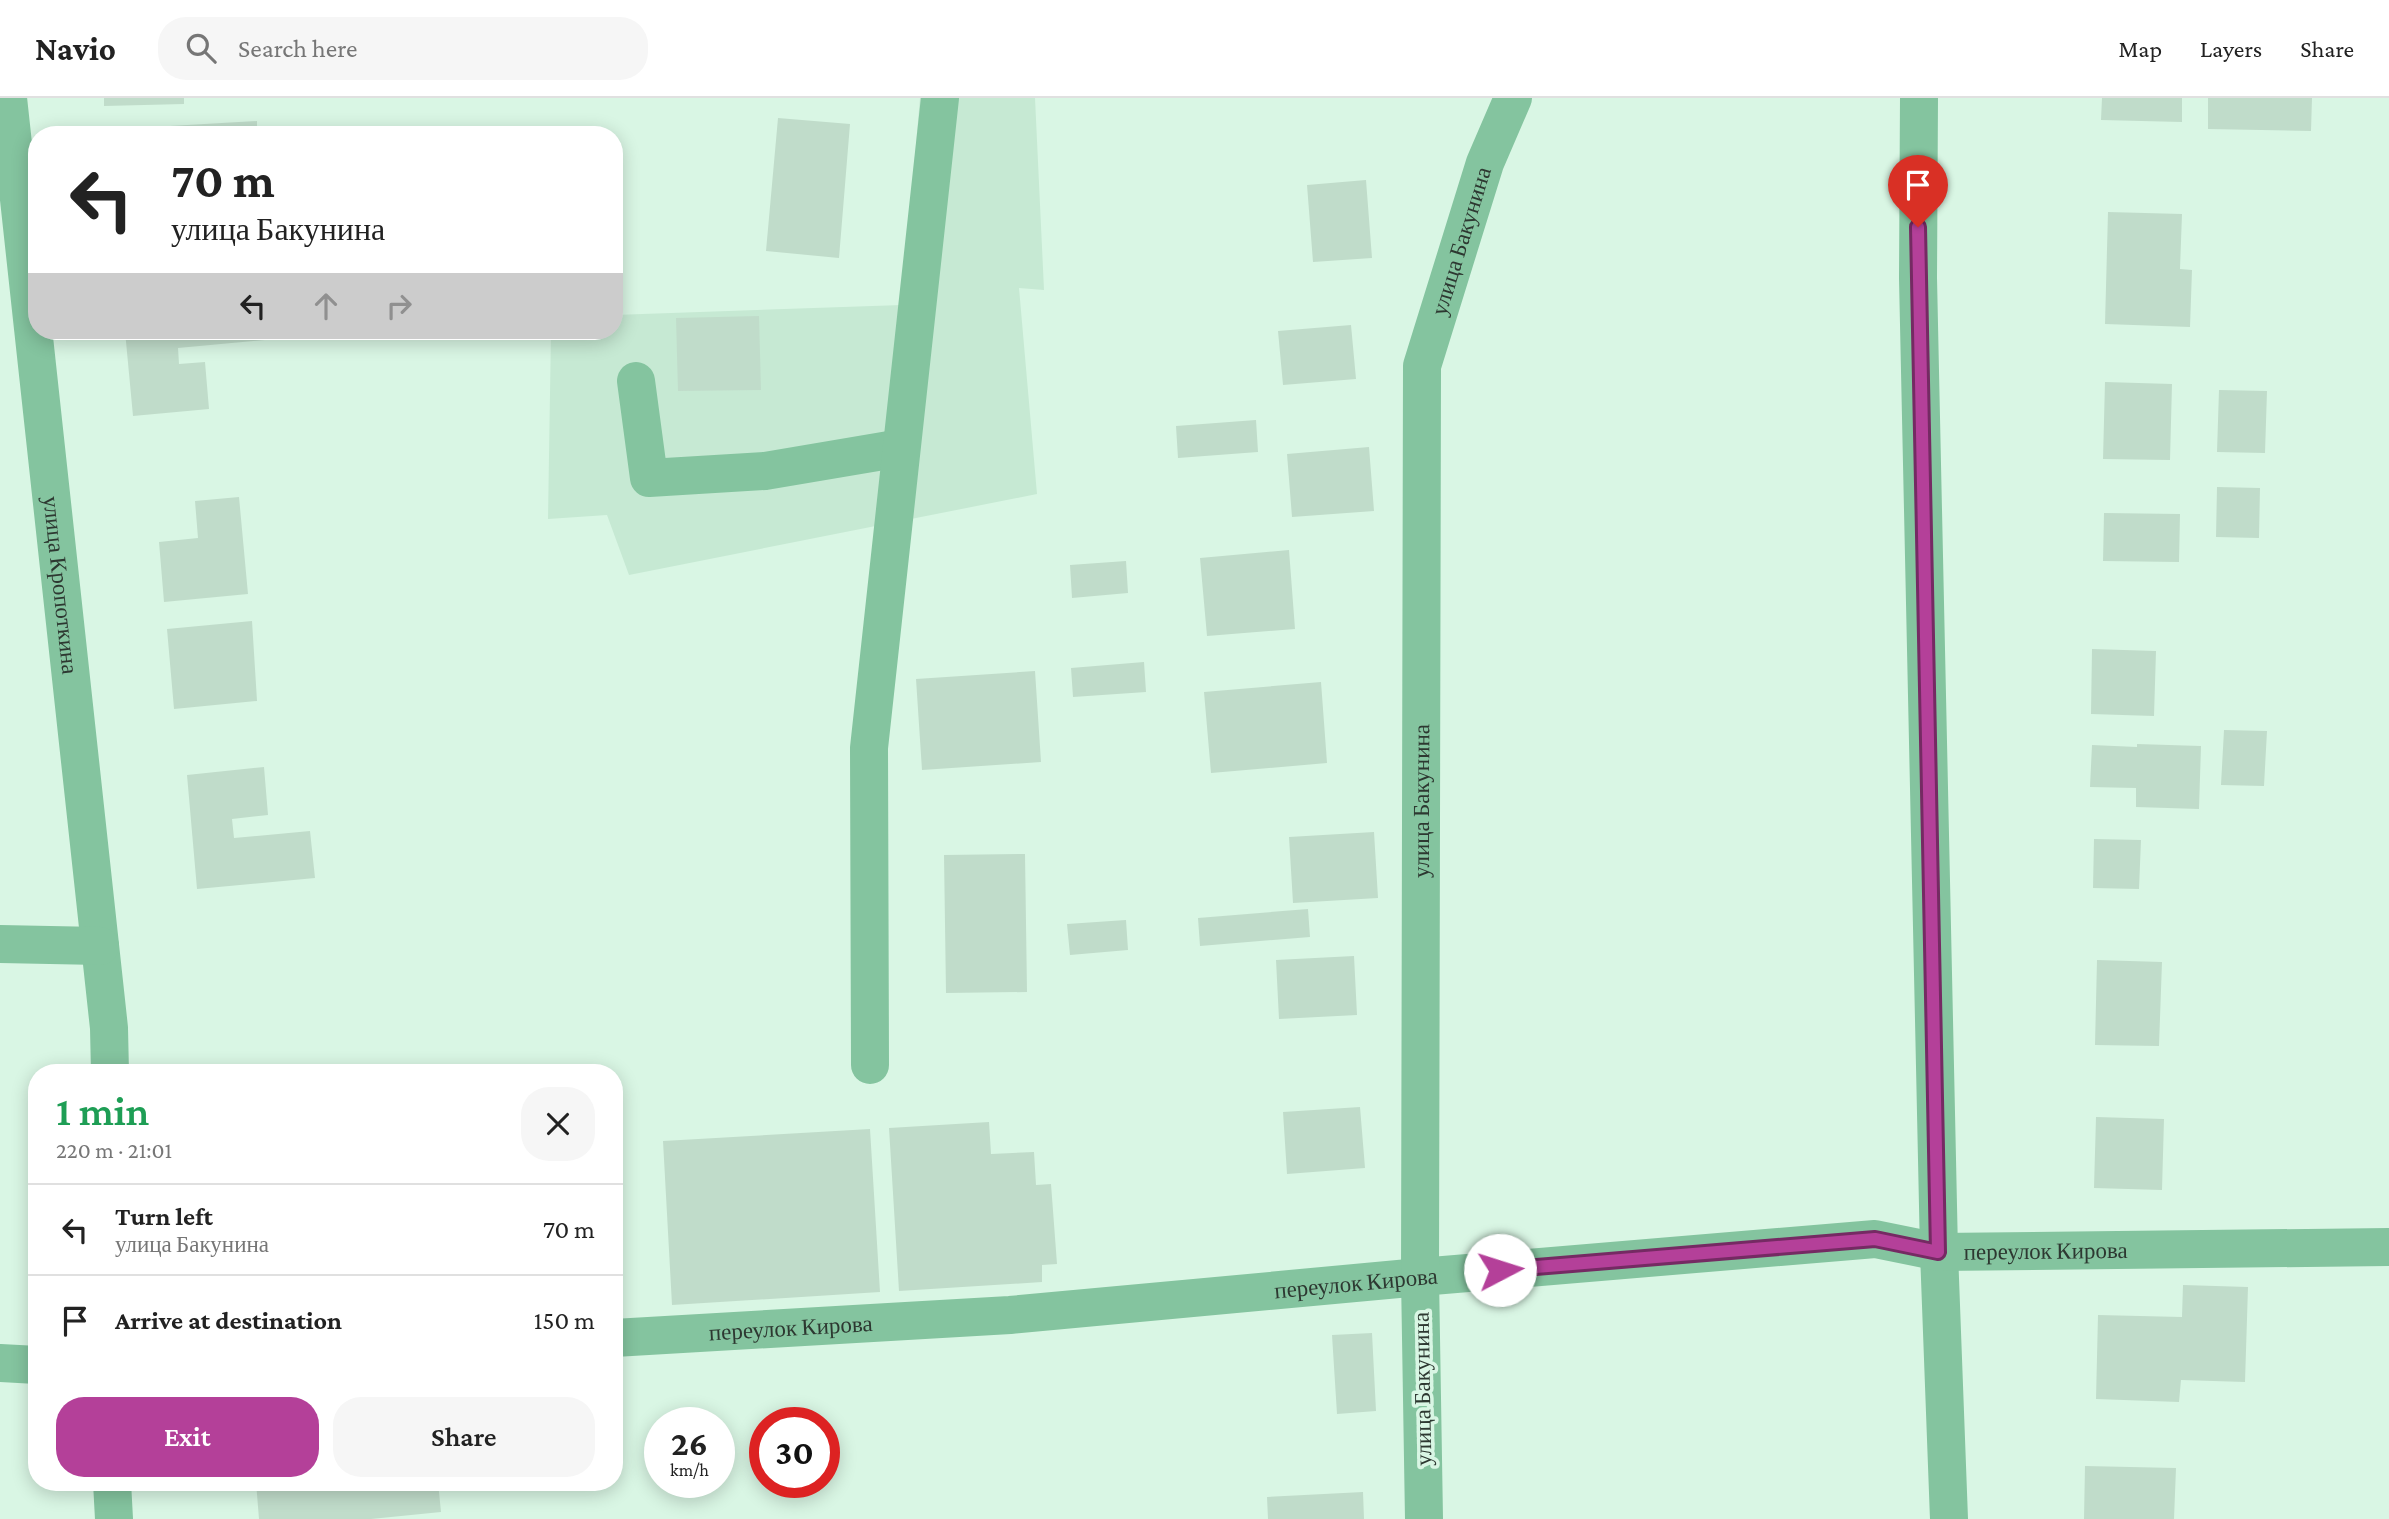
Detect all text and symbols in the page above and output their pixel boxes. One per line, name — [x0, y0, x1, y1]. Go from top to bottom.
search box — [158, 17, 648, 80]
icon: search — [182, 29, 220, 67]
text: Navio — [35, 30, 116, 67]
text: Search here — [238, 34, 357, 63]
text: Map — [2118, 35, 2162, 62]
text: Layers — [2200, 35, 2262, 62]
text: Share — [2300, 35, 2354, 62]
text: 70 m — [171, 153, 275, 208]
icon: left — [56, 154, 147, 245]
pin — [1888, 155, 1948, 227]
street label: улица Бакунина — [1426, 163, 1496, 318]
icon: arrive — [1899, 166, 1937, 204]
text: улица Бакунина — [171, 211, 385, 247]
icon: left — [234, 287, 272, 325]
icon: ahead — [307, 287, 345, 325]
icon: right — [380, 287, 418, 325]
street label: улица Кропоткина — [38, 495, 83, 676]
street label: улица Бакунина — [1408, 724, 1434, 878]
text: 1 min — [56, 1087, 149, 1134]
button: close — [521, 1087, 595, 1161]
text: 220 m · 21:01 — [56, 1137, 172, 1163]
text: Turn left — [115, 1202, 213, 1231]
icon: left — [56, 1211, 94, 1249]
text: 70 m — [543, 1215, 595, 1244]
text: улица Бакунина — [115, 1231, 269, 1257]
position arrow — [1463, 1233, 1537, 1307]
street label: переулок Кирова — [1963, 1237, 2128, 1265]
street label: переулок Кирова — [1273, 1263, 1439, 1303]
icon: arrive — [56, 1302, 94, 1340]
text: Arrive at destination — [115, 1306, 342, 1335]
text: 150 m — [534, 1306, 595, 1335]
street label: переулок Кирова — [708, 1310, 873, 1345]
street label: улица Бакунина — [1408, 1312, 1436, 1466]
button: Exit — [56, 1397, 319, 1477]
button: Share — [333, 1397, 595, 1477]
speed limit sign: 30 — [749, 1407, 840, 1498]
text: 26 — [671, 1424, 708, 1463]
text: km/h — [670, 1460, 709, 1480]

